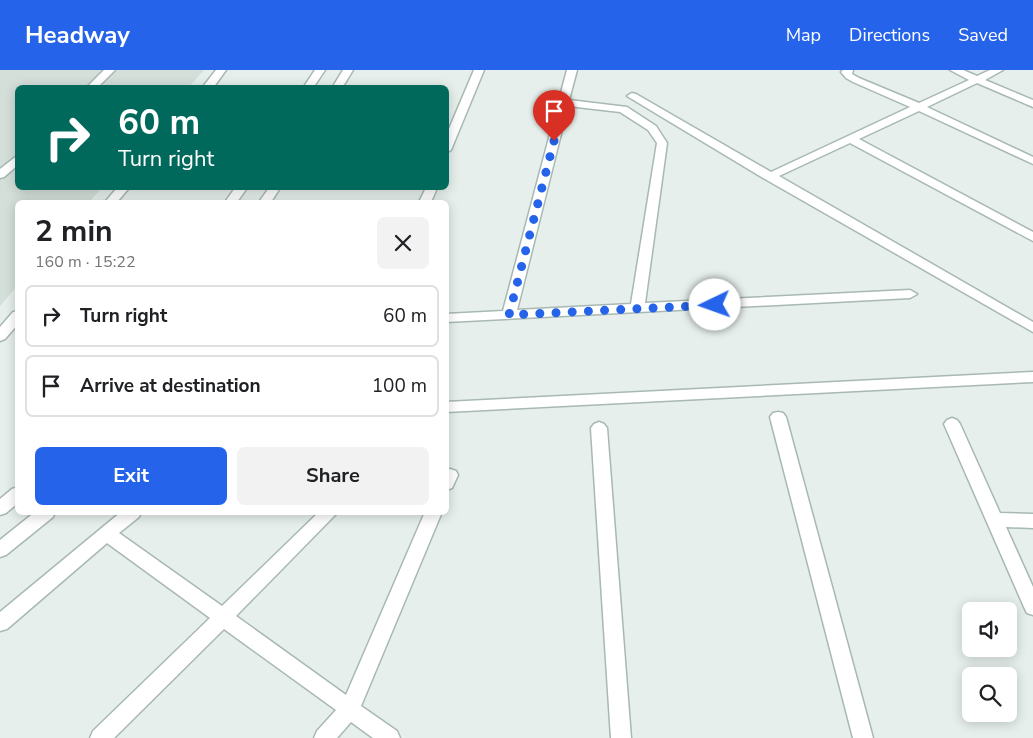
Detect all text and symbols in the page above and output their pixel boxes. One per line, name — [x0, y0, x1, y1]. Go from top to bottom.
text: Headway — [25, 19, 130, 51]
text: Map — [786, 23, 821, 47]
text: Directions — [849, 23, 930, 47]
text: Saved — [958, 23, 1008, 47]
pin — [533, 90, 575, 141]
icon: arrive — [540, 97, 568, 125]
text: 60 m — [118, 99, 200, 146]
icon: right — [35, 105, 100, 170]
text: Turn right — [118, 144, 214, 174]
text: 2 min — [35, 211, 113, 252]
button: close — [377, 217, 429, 269]
text: 160 m · 15:22 — [35, 251, 136, 273]
position arrow — [688, 278, 740, 330]
icon: right — [37, 302, 65, 330]
text: Turn right — [80, 303, 167, 329]
text: 60 m — [383, 303, 427, 329]
icon: arrive — [37, 372, 65, 400]
text: Arrive at destination — [80, 373, 261, 399]
text: 100 m — [372, 373, 427, 399]
button: Exit — [35, 447, 227, 505]
button: Share — [237, 447, 429, 505]
map controls — [962, 602, 1017, 722]
button: sound — [962, 602, 1017, 657]
button: search — [962, 667, 1017, 722]

